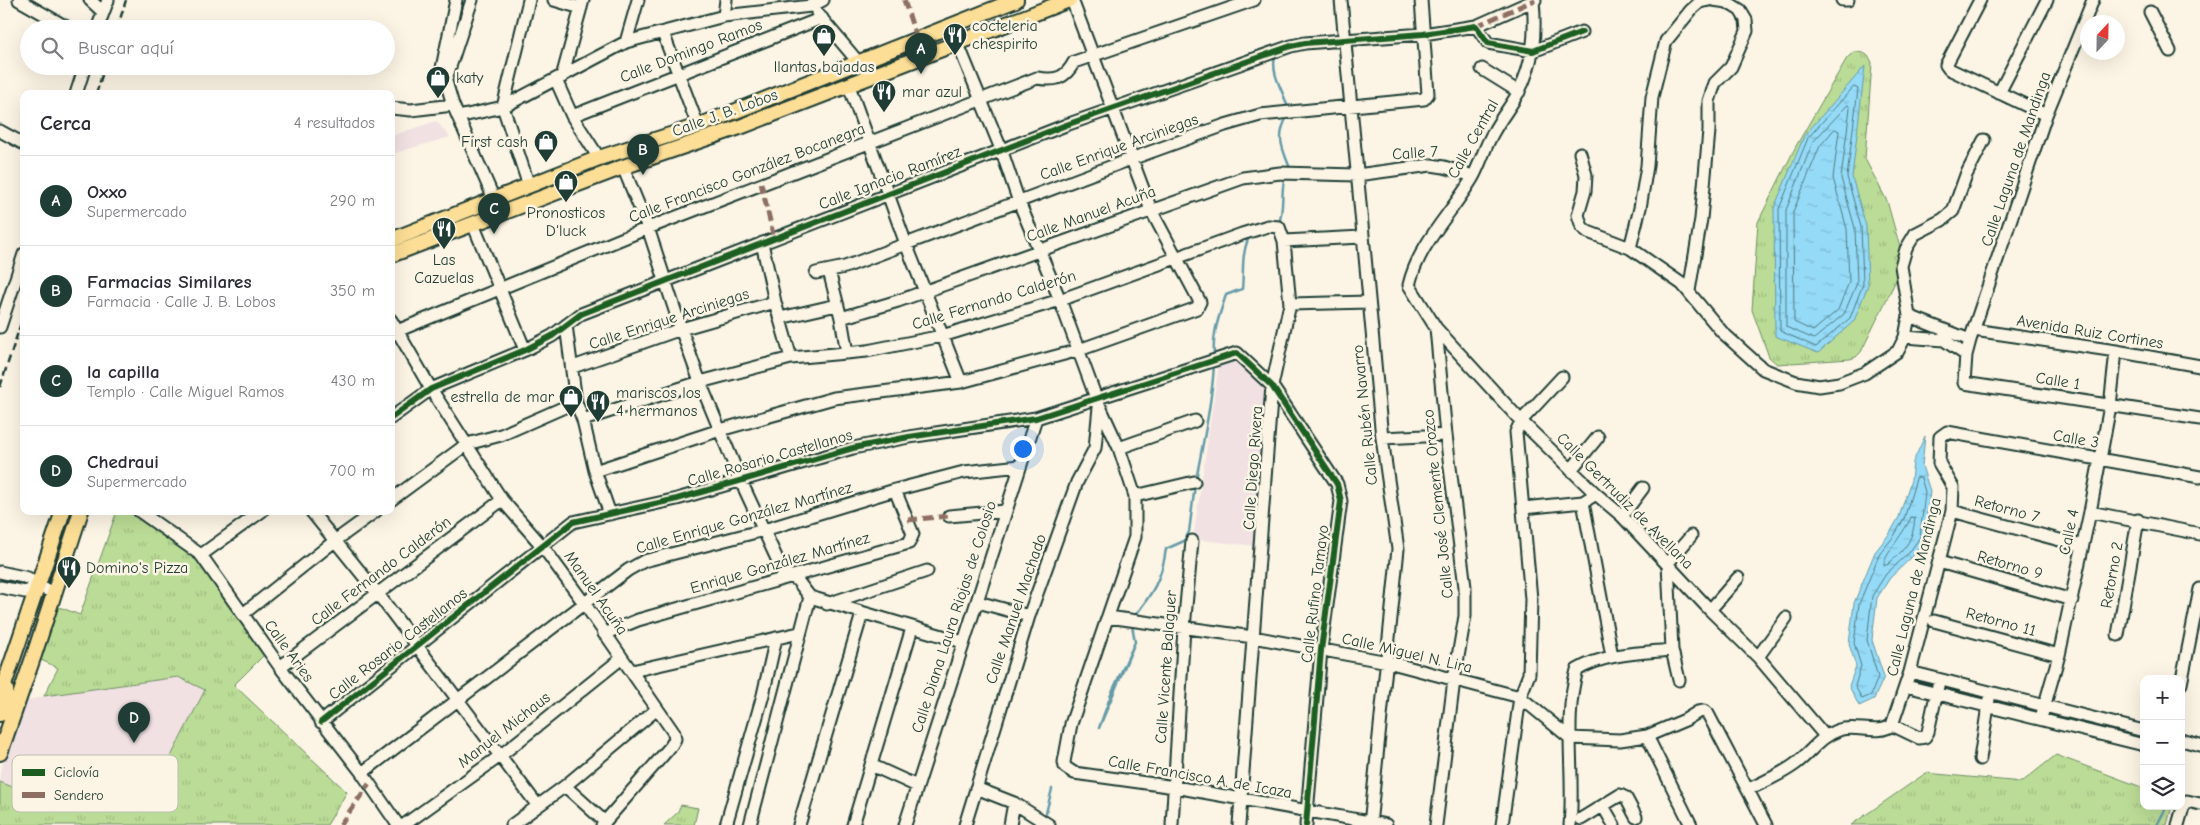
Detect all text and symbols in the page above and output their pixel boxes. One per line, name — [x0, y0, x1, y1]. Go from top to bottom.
street label: Calle Domingo Ramos — [617, 15, 765, 86]
north arrow — [2080, 15, 2125, 60]
place label: cocteleria chespirito — [972, 17, 1038, 53]
search box — [20, 20, 395, 75]
restaurant icon: cocteleria chespirito — [942, 22, 968, 56]
shop icon: llantas bajadas — [811, 23, 837, 57]
pin: A — [905, 33, 937, 74]
icon: search — [38, 34, 66, 62]
text: Buscar aquí — [78, 37, 174, 59]
place label: llantas bajadas — [774, 58, 875, 76]
shop icon: katy — [425, 65, 451, 99]
place label: katy — [456, 69, 484, 87]
street label: Calle Laguna de Mandinga — [1978, 69, 2054, 249]
restaurant icon: mar azul — [871, 79, 897, 113]
place label: mar azul — [902, 83, 962, 101]
street label: Calle J. B. Lobos — [670, 85, 781, 140]
street label: Calle Central — [1444, 96, 1502, 182]
street label: Calle Enrique Arciniegas — [1037, 110, 1201, 184]
text: Cerca — [40, 111, 91, 135]
text: 4 resultados — [294, 114, 375, 132]
street label: Calle Francisco González Bocanegra — [626, 119, 868, 227]
shop icon: First cash — [533, 129, 559, 163]
place label: First cash — [461, 133, 528, 151]
pin: B — [627, 134, 659, 175]
street label: Calle 7 — [1391, 142, 1439, 164]
street label: Calle Ignacio Ramírez — [816, 143, 964, 213]
shop icon: Pronosticos D'luck — [553, 169, 579, 203]
text: Oxxo — [87, 181, 127, 203]
street label: Calle Manuel Acuña — [1024, 182, 1158, 246]
text: A — [52, 192, 60, 210]
text: 290 m — [330, 192, 375, 210]
pin: C — [478, 193, 510, 234]
text: Supermercado — [87, 203, 187, 221]
place label: Pronosticos D'luck — [527, 204, 605, 240]
restaurant icon: Las Cazuelas — [431, 216, 457, 250]
place label: Las Cazuelas — [414, 251, 474, 287]
street label: Calle Fernando Calderón — [910, 266, 1078, 334]
text: Farmacias Similares — [87, 271, 252, 293]
text: B — [51, 282, 61, 300]
text: 350 m — [330, 282, 375, 300]
street label: Calle Enrique Arciniegas — [587, 285, 752, 353]
text: Farmacia · Calle J. B. Lobos — [87, 293, 276, 311]
street label: Avenida Ruiz Cortines — [2015, 312, 2165, 353]
street label: Calle Rubén Navarro — [1349, 344, 1381, 486]
text: la capilla — [87, 361, 160, 383]
street label: Calle 1 — [2034, 369, 2082, 393]
text: C — [51, 372, 61, 390]
text: 430 m — [331, 372, 375, 390]
text: Templo · Calle Miguel Ramos — [87, 383, 284, 401]
shop icon: estrella de mar — [558, 384, 584, 418]
place label: mariscos los 4 hermanos — [616, 384, 701, 420]
place label: estrella de mar — [450, 388, 555, 406]
restaurant icon: mariscos los 4 hermanos — [585, 389, 611, 423]
street label: Calle Diego Rivera — [1240, 405, 1266, 531]
street label: Calle José Clemente Orozco — [1419, 409, 1457, 599]
street label: Calle Rosario Castellanos — [685, 426, 855, 490]
street label: Calle 3 — [2052, 426, 2100, 452]
street label: Calle Gertrudiz de Avellana — [1553, 429, 1697, 573]
your location — [1010, 436, 1036, 462]
text: Chedraui — [87, 451, 159, 473]
text: D — [51, 462, 61, 480]
text: 700 m — [329, 462, 375, 480]
text: Supermercado — [87, 473, 187, 491]
street label: Calle Enrique González Martínez — [634, 478, 854, 558]
street label: Retorno 7 — [1973, 492, 2042, 526]
street label: Calle Laguna de Mandinga — [1883, 496, 1945, 678]
street label: Calle Diana Laura Riojas de Colosio — [908, 499, 1000, 735]
street label: Calle 4 — [2055, 508, 2083, 556]
street label: Calle Fernando Calderón — [307, 512, 455, 630]
street label: Calle Rufino Tamayo — [1298, 524, 1332, 664]
street label: Enrique González Martínez — [688, 529, 872, 597]
street label: Calle Manuel Machado — [982, 532, 1050, 686]
street label: Retorno 2 — [2097, 540, 2127, 610]
street label: Retorno 9 — [1975, 547, 2045, 583]
street label: Manuel Acuña — [561, 548, 631, 638]
restaurant icon: Domino's Pizza — [56, 555, 82, 589]
place label: Domino's Pizza — [86, 559, 188, 577]
street label: Calle Rosario Castellanos — [325, 584, 471, 704]
street label: Calle Vicente Balaguer — [1152, 589, 1180, 744]
street label: Retorno 11 — [1964, 604, 2038, 640]
street label: Calle Aries — [260, 616, 318, 686]
street label: Calle Miguel N. Lira — [1340, 629, 1474, 677]
map controls — [2140, 675, 2185, 810]
button: + — [2140, 675, 2185, 720]
street label: Manuel Michaus — [454, 688, 554, 772]
pin: D — [118, 702, 150, 743]
button: − — [2140, 720, 2185, 765]
street label: Calle Francisco A. de Icaza — [1107, 752, 1293, 802]
legend — [12, 755, 178, 812]
text: Ciclovía — [54, 764, 99, 781]
button: layers — [2140, 765, 2185, 810]
text: Sendero — [54, 787, 104, 804]

